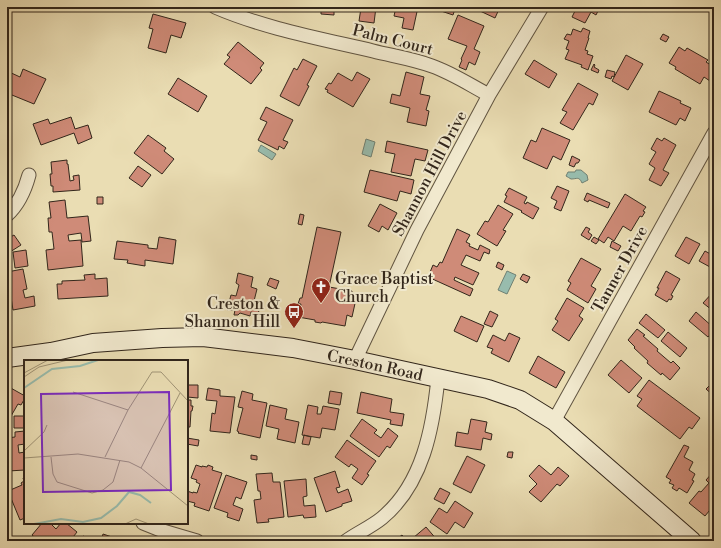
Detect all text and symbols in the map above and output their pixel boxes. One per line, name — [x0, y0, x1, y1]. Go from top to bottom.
street label: Palm Court — [350, 20, 435, 60]
street label: Shannon Hill Drive — [388, 107, 471, 240]
street label: Tanner Drive — [588, 222, 652, 317]
place label: Grace Baptist Church — [335, 269, 434, 307]
church icon: Grace Baptist Church — [310, 276, 332, 304]
place label: Creston & Shannon Hill — [185, 294, 280, 332]
bus stop icon: Creston & Shannon Hill — [283, 301, 305, 329]
street label: Creston Road — [325, 346, 425, 386]
inset map — [24, 360, 188, 524]

